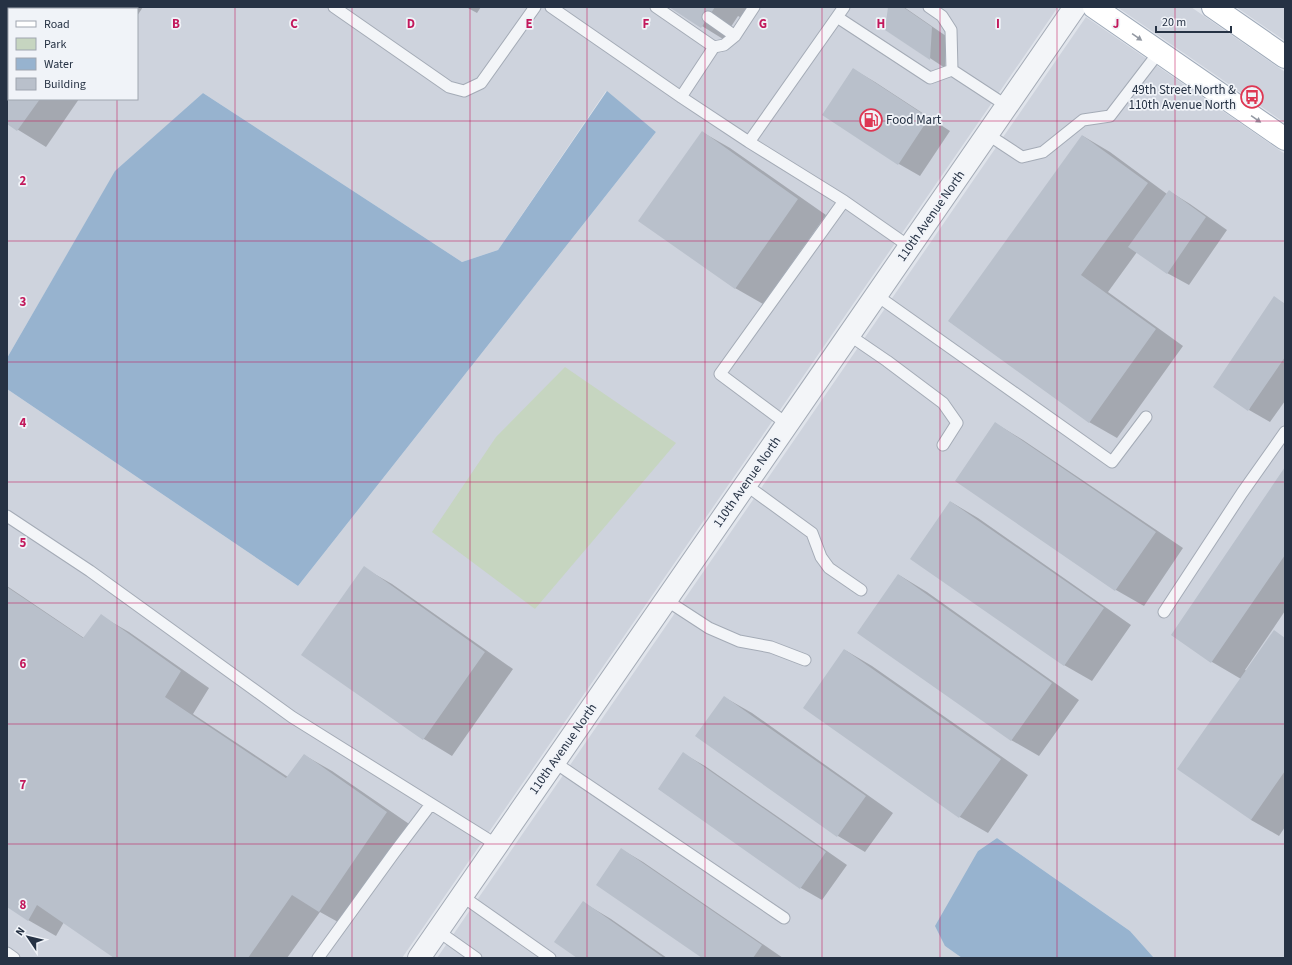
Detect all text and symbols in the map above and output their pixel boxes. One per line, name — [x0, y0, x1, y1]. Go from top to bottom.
legend — [8, 8, 138, 100]
scale bar — [1156, 8, 1231, 34]
text: 20 m — [1162, 14, 1186, 31]
text: B — [172, 15, 180, 33]
text: C — [290, 15, 298, 33]
text: D — [407, 15, 415, 33]
text: E — [525, 15, 533, 33]
text: F — [643, 15, 650, 33]
text: G — [759, 15, 767, 33]
text: H — [877, 15, 885, 33]
text: I — [996, 15, 1000, 33]
text: J — [1113, 15, 1119, 33]
text: Road — [44, 16, 70, 33]
one-way arrow — [1132, 33, 1142, 41]
text: Park — [44, 36, 66, 53]
text: Water — [44, 56, 74, 73]
text: Building — [44, 76, 86, 93]
place label: 49th Street North & 110th Avenue North — [1128, 81, 1236, 114]
bus stop icon: 49th Street North & 110th Avenue North — [1239, 84, 1265, 110]
fuel station icon: Food Mart — [858, 107, 884, 133]
place label: Food Mart — [886, 111, 942, 129]
one-way arrow — [1251, 115, 1261, 123]
street label: 110th Avenue North — [893, 167, 969, 265]
text: 2 — [20, 172, 27, 190]
text: 3 — [20, 293, 27, 311]
text: 4 — [20, 414, 27, 432]
street label: 110th Avenue North — [709, 433, 785, 531]
text: 5 — [20, 534, 27, 552]
text: 6 — [20, 655, 27, 673]
street label: 110th Avenue North — [525, 700, 601, 798]
text: 7 — [20, 776, 27, 794]
text: 8 — [20, 896, 27, 914]
north arrow — [8, 917, 48, 957]
text: N — [12, 924, 28, 939]

